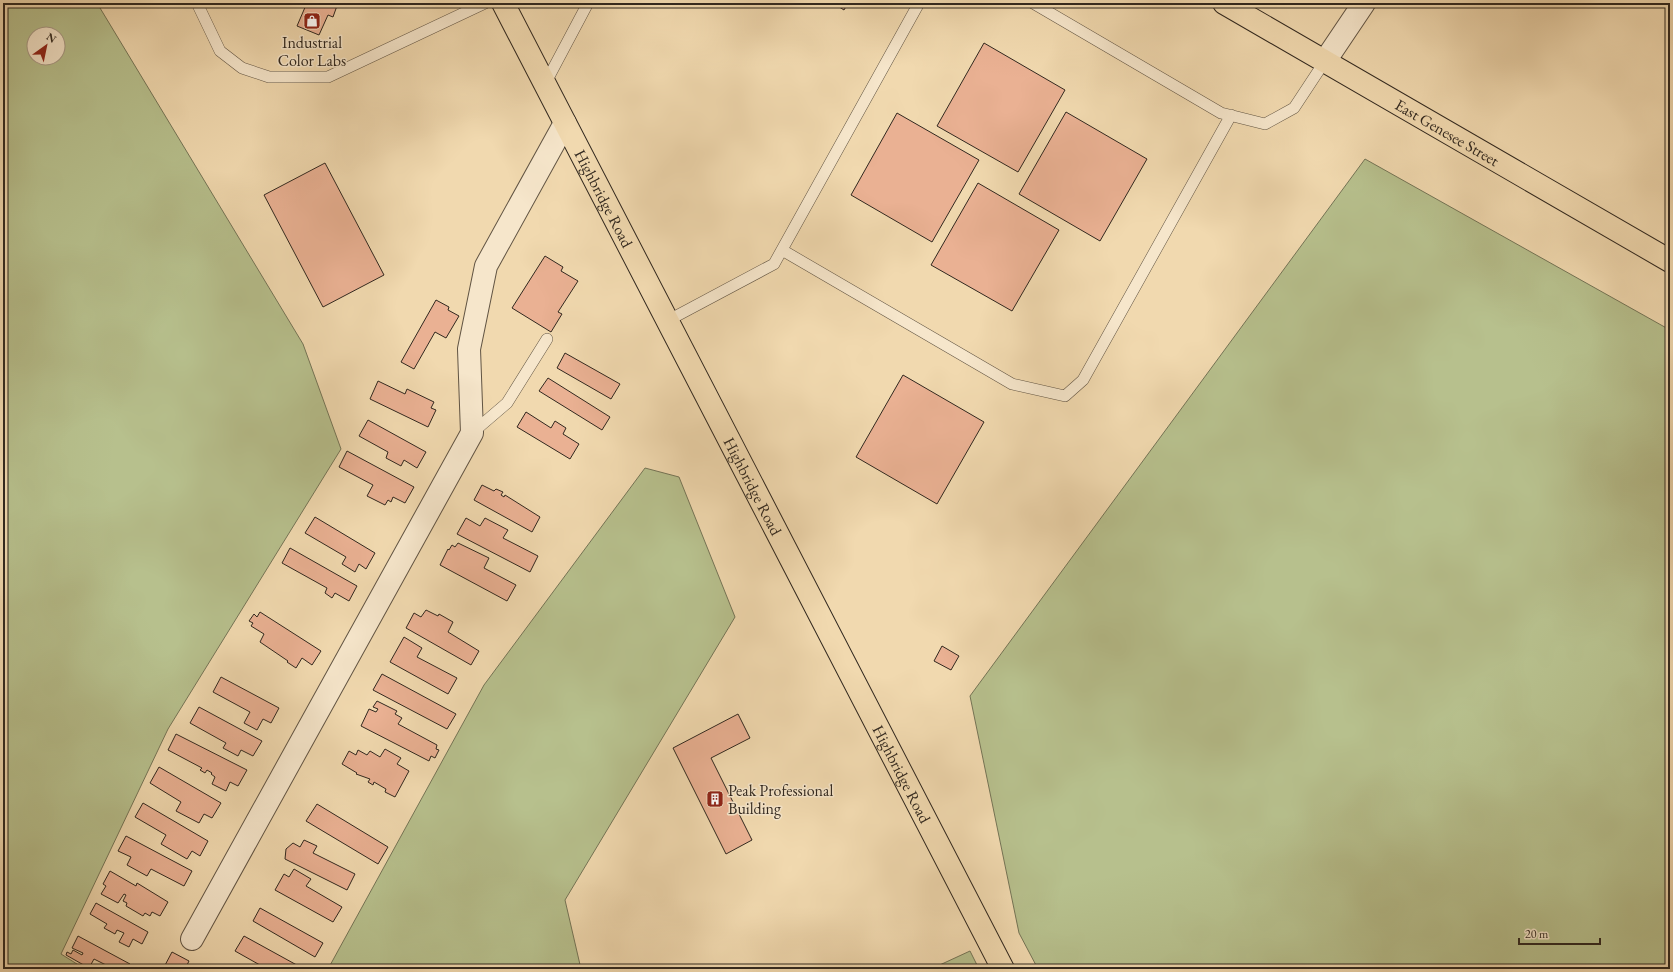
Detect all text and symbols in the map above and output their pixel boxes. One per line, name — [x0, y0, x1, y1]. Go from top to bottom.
shop icon: Industrial Color Labs — [302, 11, 322, 31]
north arrow — [26, 26, 66, 66]
text: N — [44, 29, 59, 46]
place label: Industrial Color Labs — [278, 32, 346, 71]
street label: East Genesee Street — [1391, 94, 1503, 171]
street label: Highbridge Road — [570, 146, 639, 252]
street label: Highbridge Road — [719, 433, 788, 540]
street label: Highbridge Road — [868, 721, 936, 827]
place label: Peak Professional Building — [728, 780, 833, 819]
building icon: Peak Professional Building — [705, 789, 725, 809]
scale bar — [1519, 920, 1600, 946]
text: 20 m — [1525, 926, 1549, 942]

